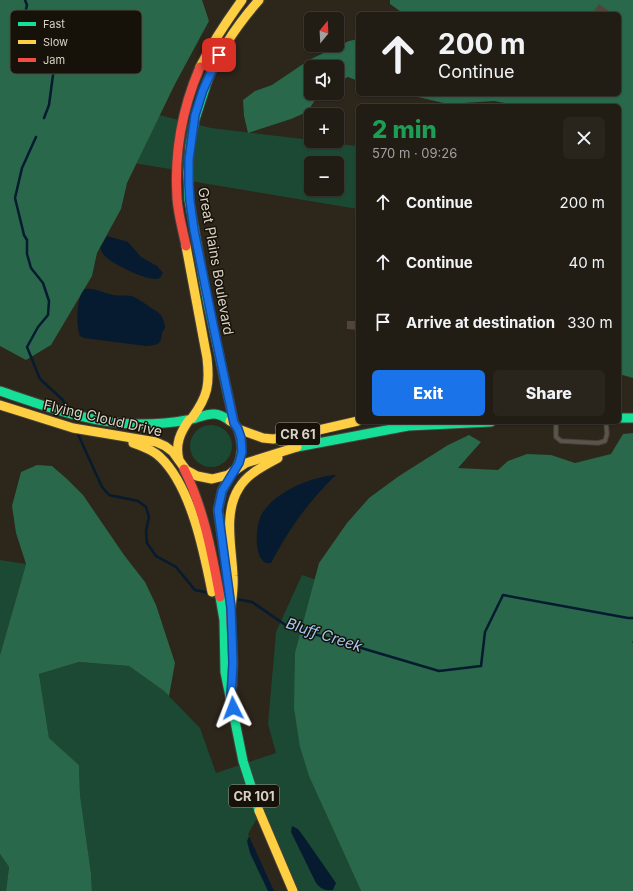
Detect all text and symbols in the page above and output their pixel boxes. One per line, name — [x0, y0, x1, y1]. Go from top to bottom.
legend — [10, 10, 142, 74]
north arrow — [304, 12, 344, 52]
map controls — [304, 12, 344, 196]
text: Fast — [43, 17, 65, 31]
text: 200 m — [438, 27, 526, 61]
icon: ahead — [372, 28, 424, 80]
text: Slow — [43, 35, 68, 49]
pin — [202, 38, 236, 72]
icon: arrive — [208, 44, 230, 66]
text: Jam — [43, 53, 65, 67]
button: sound — [304, 60, 344, 100]
text: Continue — [438, 61, 515, 82]
button: + — [304, 108, 344, 148]
text: 2 min — [372, 115, 437, 144]
button: close — [563, 117, 605, 159]
text: 570 m · 09:26 — [372, 145, 457, 161]
button: − — [304, 156, 344, 196]
street label: Great Plains Boulevard — [195, 186, 238, 336]
icon: ahead — [372, 191, 394, 213]
text: Continue — [406, 193, 473, 212]
text: 200 m — [560, 193, 605, 212]
icon: ahead — [372, 251, 394, 273]
text: Continue — [406, 253, 473, 272]
text: 40 m — [568, 253, 605, 272]
icon: arrive — [372, 311, 394, 333]
text: Arrive at destination — [406, 313, 555, 332]
text: 330 m — [567, 313, 613, 332]
button: Exit — [372, 370, 485, 416]
button: Share — [493, 370, 605, 416]
street label: Flying Cloud Drive — [42, 396, 164, 439]
road number: CR 61 — [276, 423, 320, 445]
water label: Bluff Creek — [284, 613, 365, 656]
position arrow — [212, 687, 254, 729]
road number: CR 101 — [229, 785, 279, 807]

